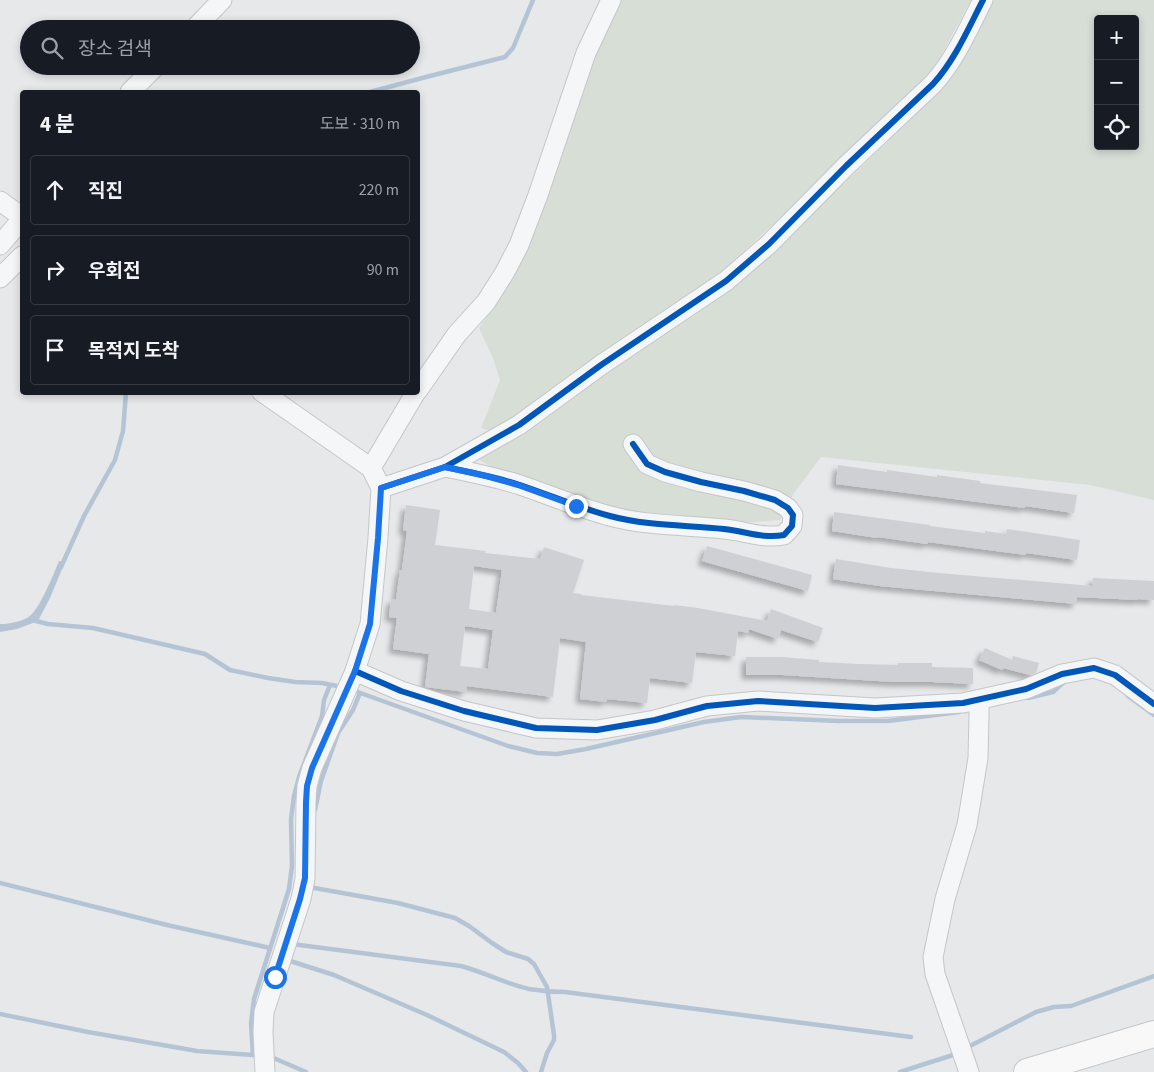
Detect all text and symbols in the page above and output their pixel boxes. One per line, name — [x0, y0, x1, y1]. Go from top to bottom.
map controls — [1094, 15, 1139, 150]
button: + — [1094, 15, 1139, 60]
search box — [20, 20, 420, 75]
icon: search — [38, 34, 66, 62]
text: 장소 검색 — [78, 36, 152, 63]
button: − — [1094, 60, 1139, 105]
button: locate — [1094, 105, 1139, 150]
text: 4 분 — [40, 109, 75, 139]
text: 도보 · 310 m — [320, 113, 400, 135]
icon: ahead — [41, 176, 69, 204]
text: 직진 — [88, 178, 123, 205]
text: 220 m — [359, 179, 399, 201]
icon: right — [41, 256, 69, 284]
text: 우회전 — [88, 258, 140, 285]
text: 90 m — [367, 259, 399, 281]
icon: arrive — [41, 336, 69, 364]
text: 목적지 도착 — [88, 338, 179, 365]
route end — [565, 495, 588, 518]
route start — [264, 966, 287, 989]

